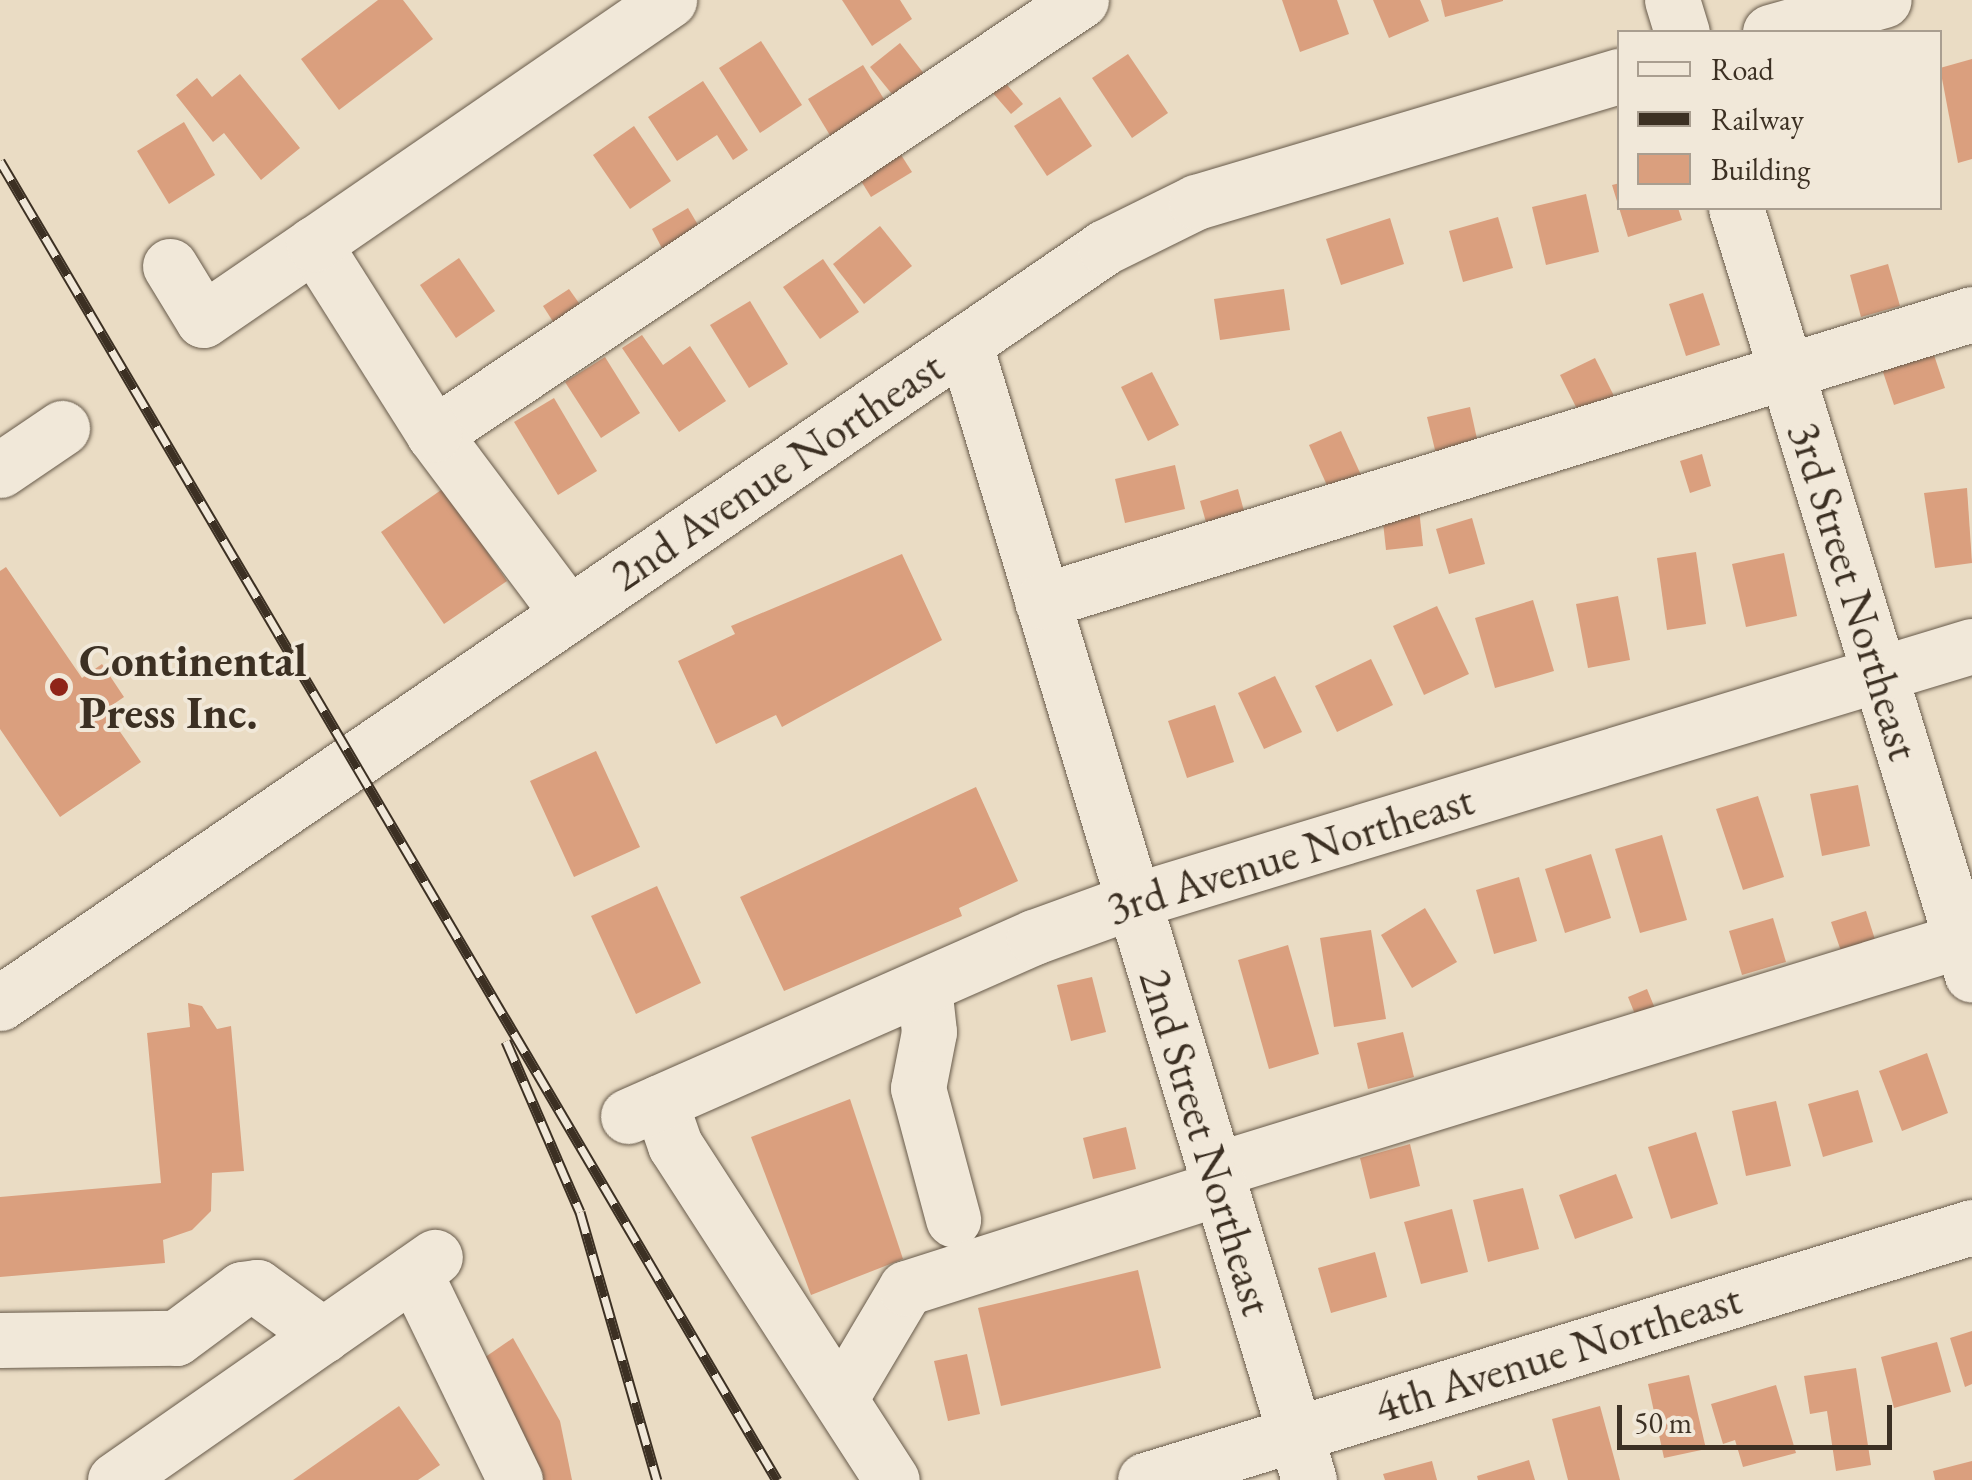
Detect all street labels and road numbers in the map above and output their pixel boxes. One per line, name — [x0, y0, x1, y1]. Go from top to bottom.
street label: 2nd Avenue Northeast — [600, 340, 954, 602]
street label: 3rd Street Northeast — [1777, 415, 1931, 767]
street label: 3rd Avenue Northeast — [1100, 772, 1480, 936]
street label: 2nd Street Northeast — [1128, 962, 1284, 1322]
street label: 4th Avenue Northeast — [1368, 1272, 1748, 1434]

